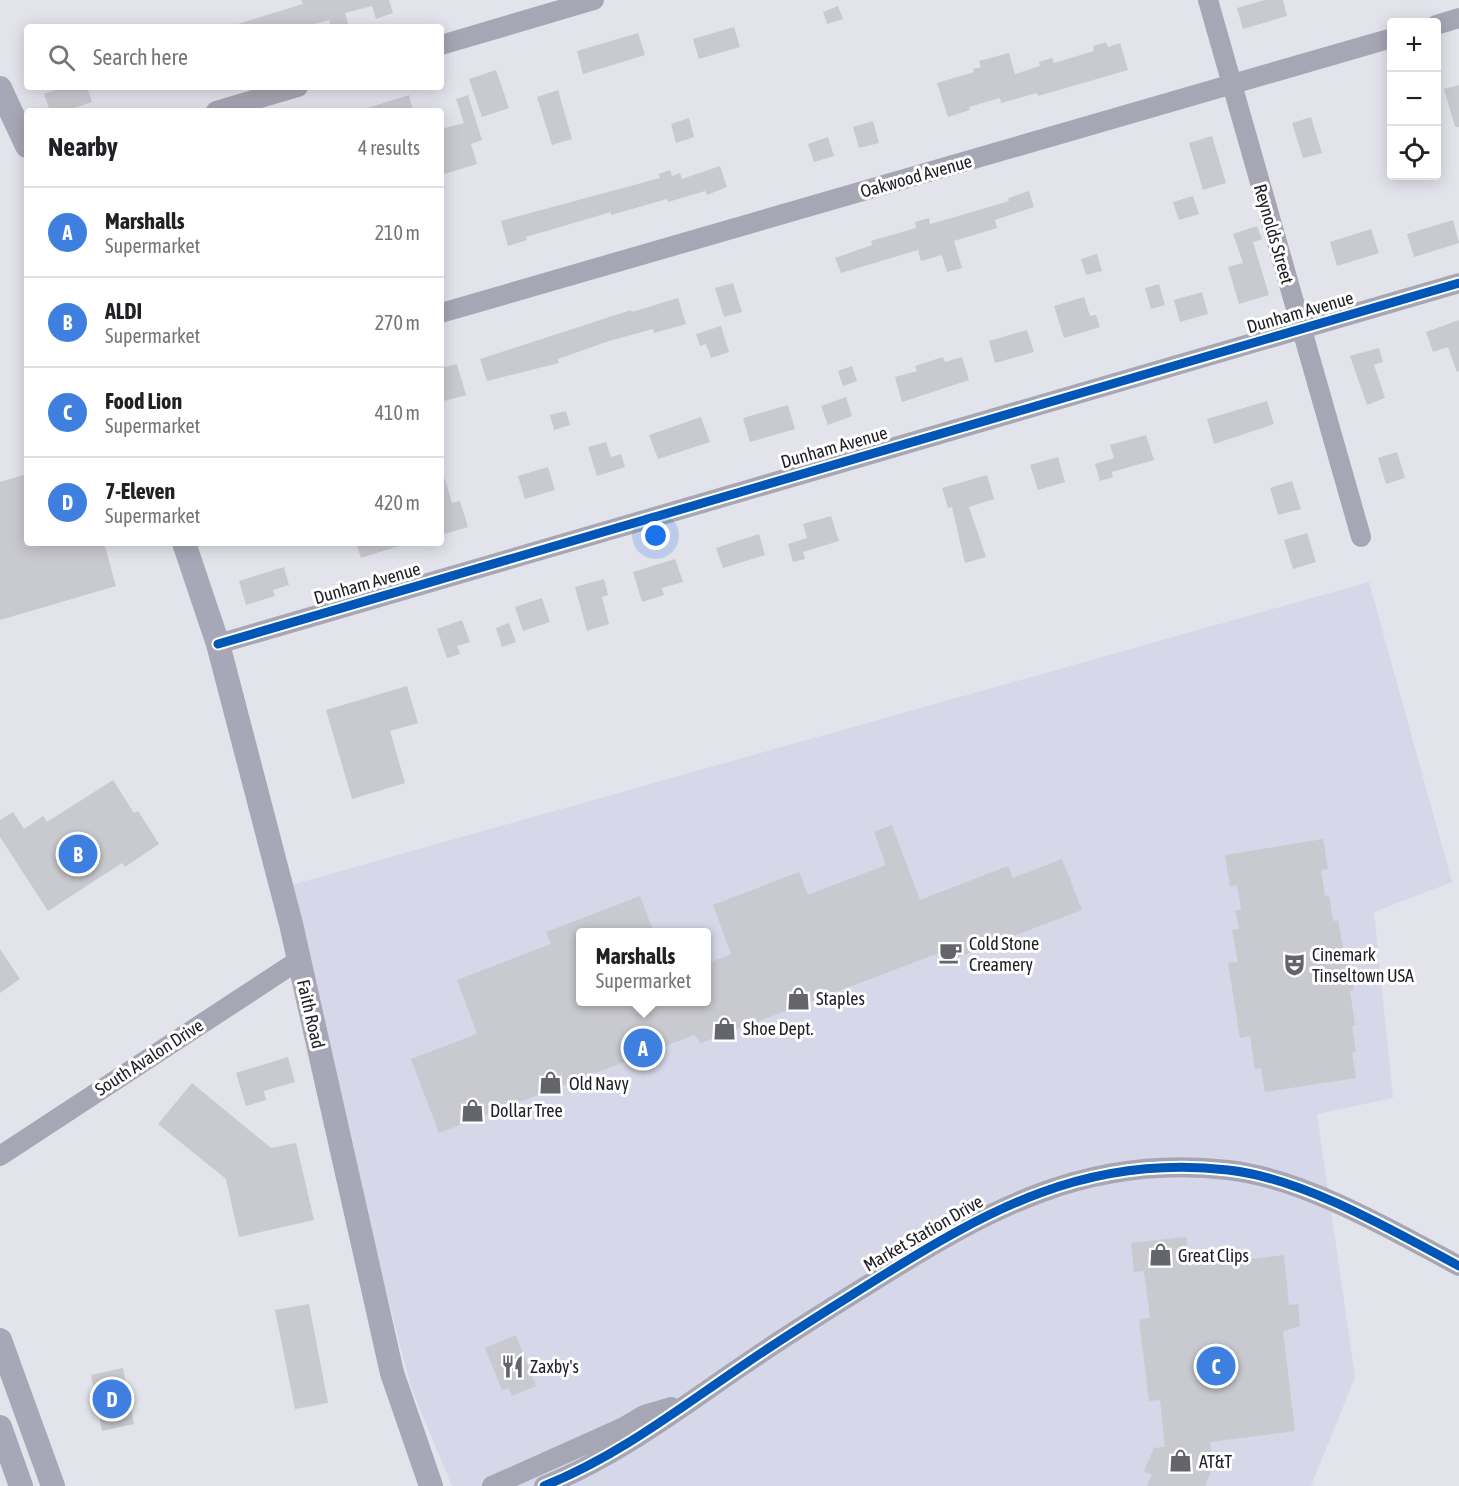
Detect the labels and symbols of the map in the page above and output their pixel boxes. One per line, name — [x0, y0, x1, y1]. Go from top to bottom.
street label: Oakwood Avenue — [858, 150, 974, 202]
street label: Reynolds Street — [1250, 182, 1298, 286]
street label: Dunham Avenue — [1244, 287, 1356, 337]
street label: Dunham Avenue — [778, 422, 890, 472]
your location — [641, 521, 670, 550]
street label: Dunham Avenue — [311, 558, 423, 608]
pin: B — [58, 832, 98, 876]
place label: Cold Stone Creamery — [969, 933, 1039, 975]
cafe icon: Cold Stone Creamery — [938, 940, 964, 966]
place label: Cinemark Tinseltown USA — [1312, 944, 1414, 986]
theatre icon: Cinemark Tinseltown USA — [1281, 951, 1307, 977]
street label: Faith Road — [293, 977, 329, 1051]
shop icon: Staples — [785, 985, 811, 1011]
place label: Staples — [816, 988, 865, 1009]
street label: South Avalon Drive — [91, 1014, 207, 1100]
shop icon: Shoe Dept. — [712, 1015, 738, 1041]
place label: Shoe Dept. — [743, 1018, 814, 1039]
pin: A — [624, 1026, 662, 1070]
shop icon: Old Navy — [538, 1070, 564, 1096]
place label: Old Navy — [569, 1073, 629, 1094]
shop icon: Dollar Tree — [459, 1097, 485, 1123]
place label: Dollar Tree — [490, 1100, 563, 1121]
street label: Market Station Drive — [860, 1190, 986, 1276]
shop icon: Great Clips — [1147, 1242, 1173, 1268]
place label: Great Clips — [1178, 1245, 1249, 1266]
pin: C — [1196, 1344, 1236, 1388]
restaurant icon: Zaxby's — [499, 1353, 525, 1379]
place label: Zaxby's — [530, 1356, 579, 1377]
pin: D — [92, 1376, 132, 1422]
shop icon: AT&T — [1168, 1448, 1194, 1474]
place label: AT&T — [1199, 1451, 1232, 1472]

